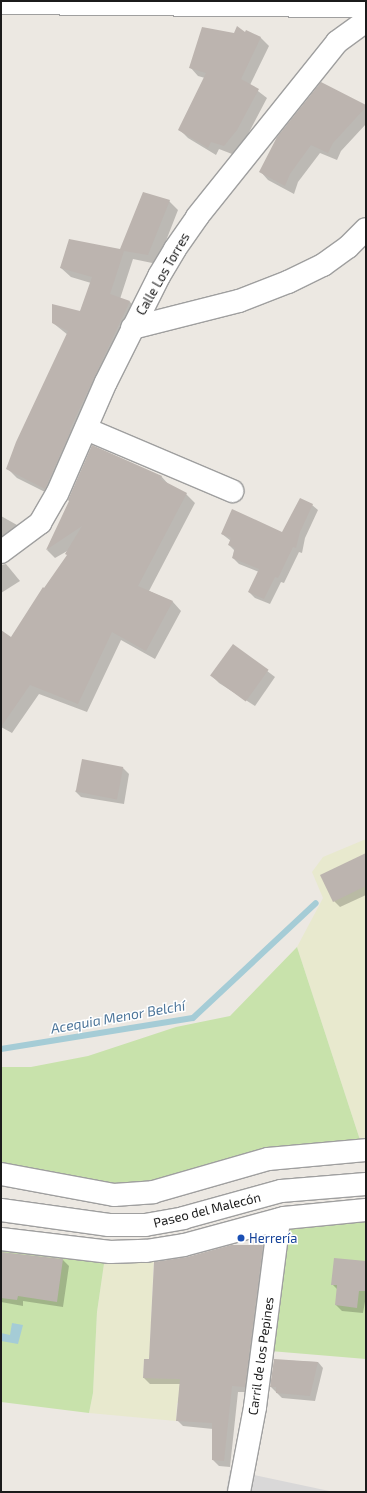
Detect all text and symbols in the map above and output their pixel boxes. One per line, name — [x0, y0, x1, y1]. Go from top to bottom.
street label: Calle Los Torres — [133, 230, 193, 318]
water label: Acequia Menor Belchí — [49, 997, 187, 1037]
street label: Paseo del Malecón — [152, 1189, 262, 1231]
place label: Herrería — [249, 1230, 297, 1246]
marker: Herrería — [236, 1233, 246, 1243]
street label: Carril de los Pepines — [245, 1296, 277, 1416]

